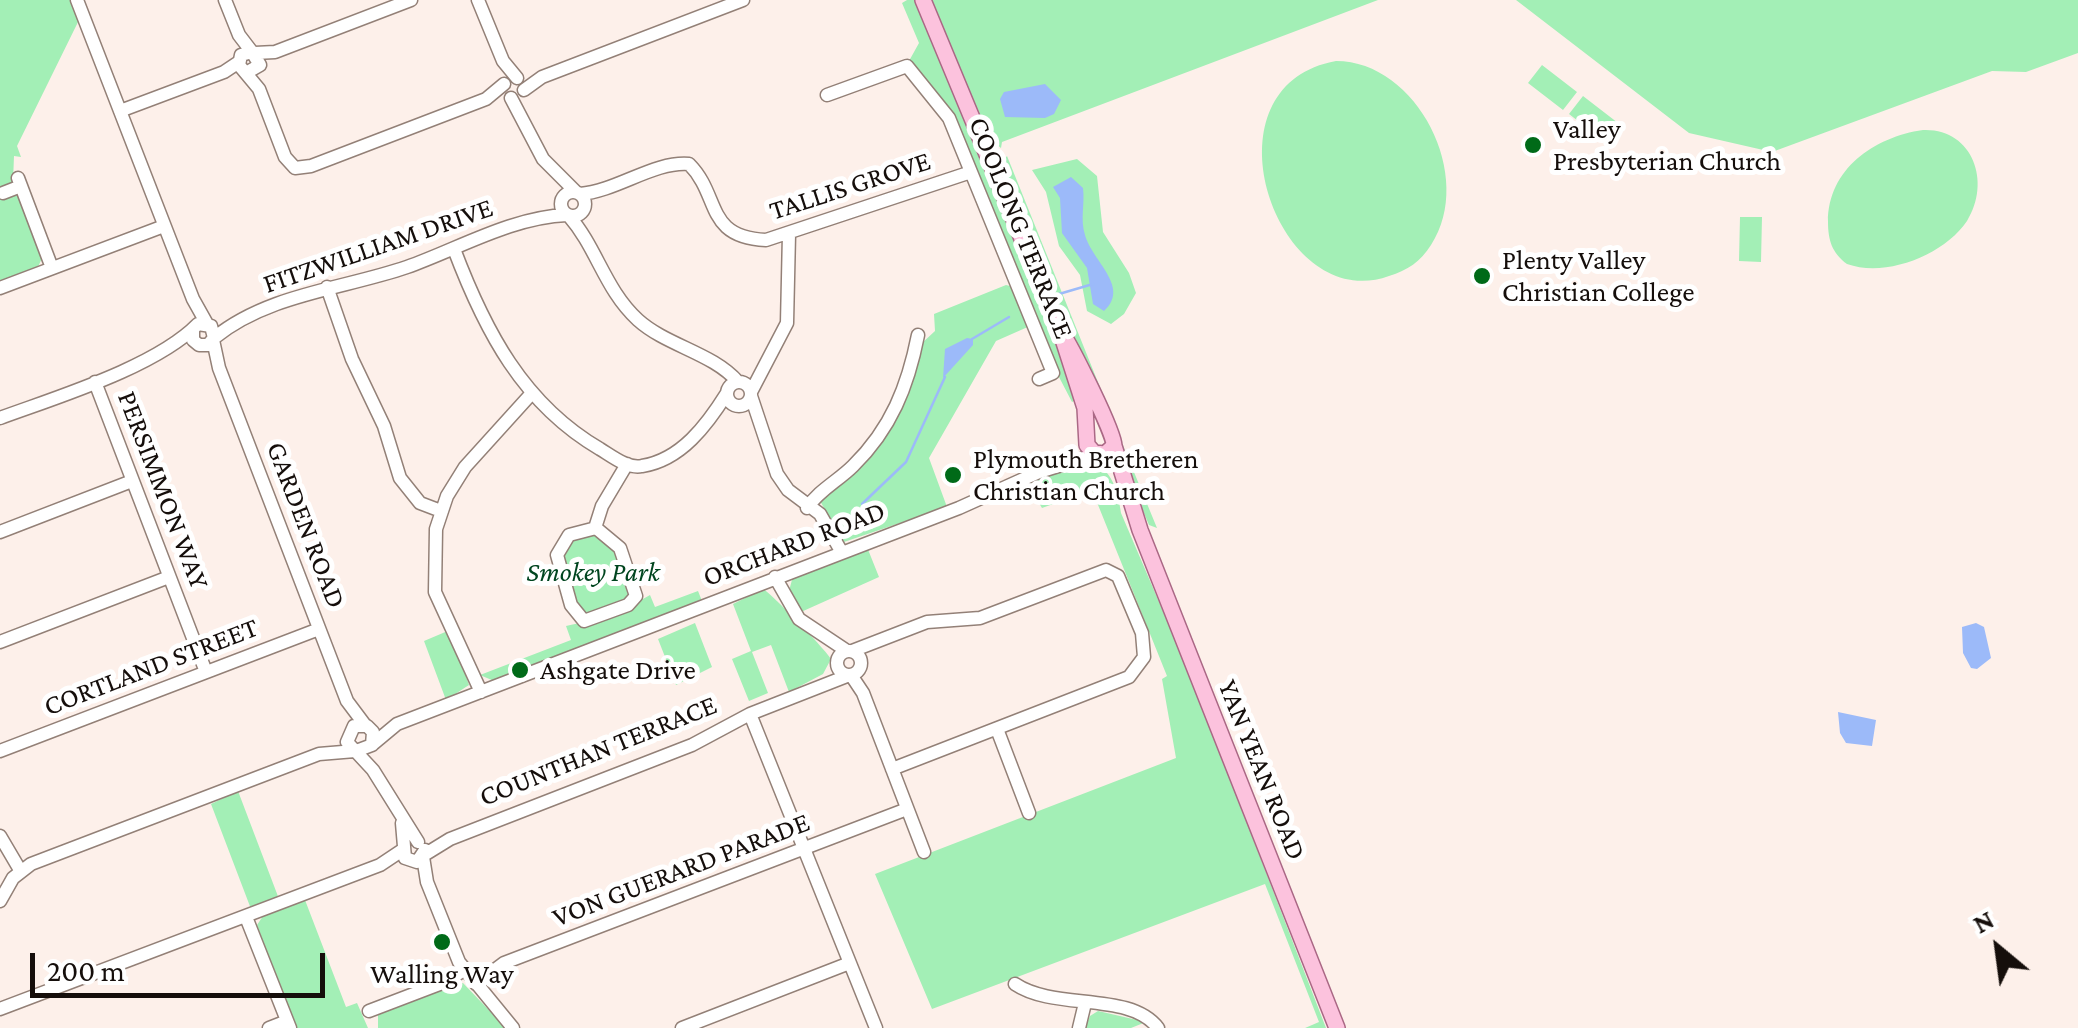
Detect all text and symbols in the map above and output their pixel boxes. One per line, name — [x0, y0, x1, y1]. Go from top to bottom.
street label: COOLONG TERRACE — [961, 112, 1081, 344]
place label: Valley Presbyterian Church — [1553, 112, 1781, 178]
marker: Valley Presbyterian Church — [1522, 134, 1544, 156]
street label: TALLIS GROVE — [765, 144, 935, 228]
street label: FITZWILLIAM DRIVE — [259, 191, 497, 301]
place label: Plenty Valley Christian College — [1502, 243, 1695, 309]
marker: Plenty Valley Christian College — [1471, 265, 1493, 287]
street label: PERSIMMON WAY — [110, 386, 216, 594]
street label: GARDEN ROAD — [259, 437, 353, 613]
place label: Plymouth Bretheren Christian Church — [973, 442, 1198, 508]
marker: Plymouth Bretheren Christian Church — [942, 464, 964, 486]
street label: ORCHARD ROAD — [698, 494, 890, 594]
park label: Smokey Park — [526, 555, 660, 589]
street label: CORTLAND STREET — [39, 611, 263, 723]
place label: Ashgate Drive — [540, 653, 696, 687]
marker: Ashgate Drive — [509, 659, 531, 681]
street label: YAN YEAN ROAD — [1211, 675, 1313, 865]
street label: COUNTHAN TERRACE — [474, 688, 722, 814]
street label: VON GUERARD PARADE — [548, 805, 814, 935]
north arrow — [1948, 898, 2048, 998]
text: N — [1967, 903, 1999, 940]
marker: Walling Way — [431, 931, 453, 953]
scale bar — [35, 933, 330, 995]
text: 200 m — [47, 954, 125, 987]
place label: Walling Way — [370, 957, 514, 991]

